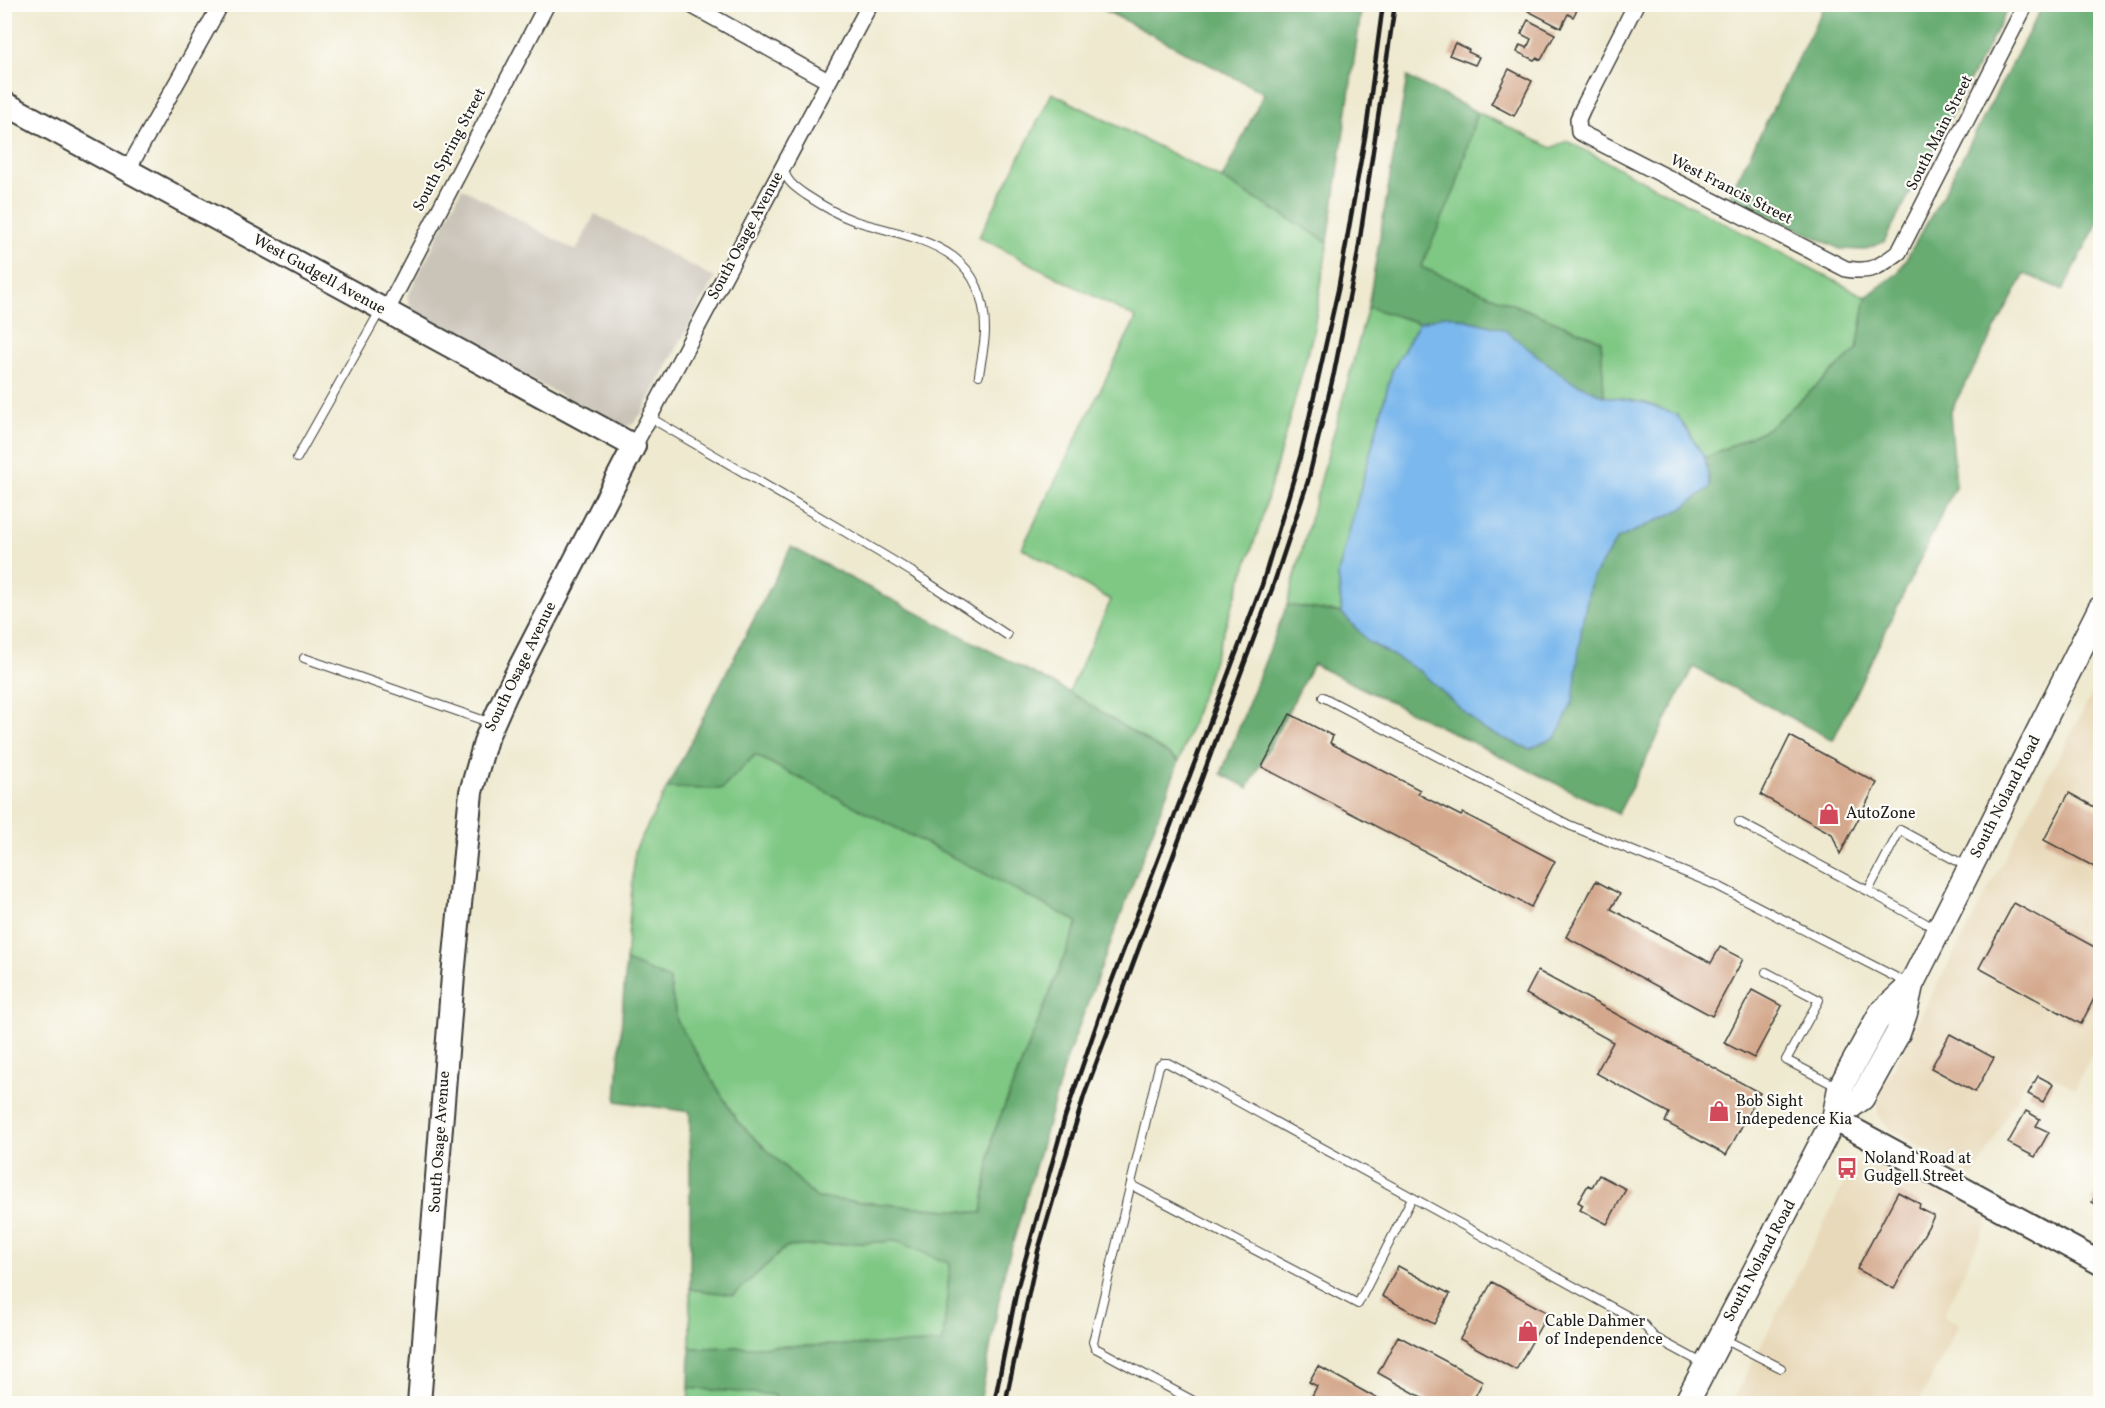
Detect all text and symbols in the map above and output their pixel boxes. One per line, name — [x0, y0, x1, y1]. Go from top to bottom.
street label: South Main Street — [1901, 71, 1979, 195]
street label: South Spring Street — [408, 84, 492, 216]
street label: West Francis Street — [1666, 150, 1796, 231]
street label: South Osage Avenue — [703, 168, 789, 304]
street label: West Gudgell Avenue — [249, 229, 389, 321]
street label: South Osage Avenue — [480, 598, 562, 736]
street label: South Noland Road — [1965, 732, 2047, 862]
shop icon: AutoZone — [1817, 802, 1841, 826]
place label: AutoZone — [1846, 803, 1916, 825]
street label: South Osage Avenue — [424, 1070, 456, 1214]
place label: Bob Sight Indepedence Kia — [1736, 1091, 1852, 1131]
shop icon: Bob Sight Indepedence Kia — [1707, 1099, 1731, 1123]
place label: Noland Road at Gudgell Street — [1864, 1148, 1972, 1188]
bus stop icon: Noland Road at Gudgell Street — [1835, 1156, 1859, 1180]
street label: South Noland Road — [1718, 1196, 1802, 1326]
place label: Cable Dahmer of Independence — [1545, 1311, 1663, 1351]
shop icon: Cable Dahmer of Independence — [1516, 1319, 1540, 1343]

